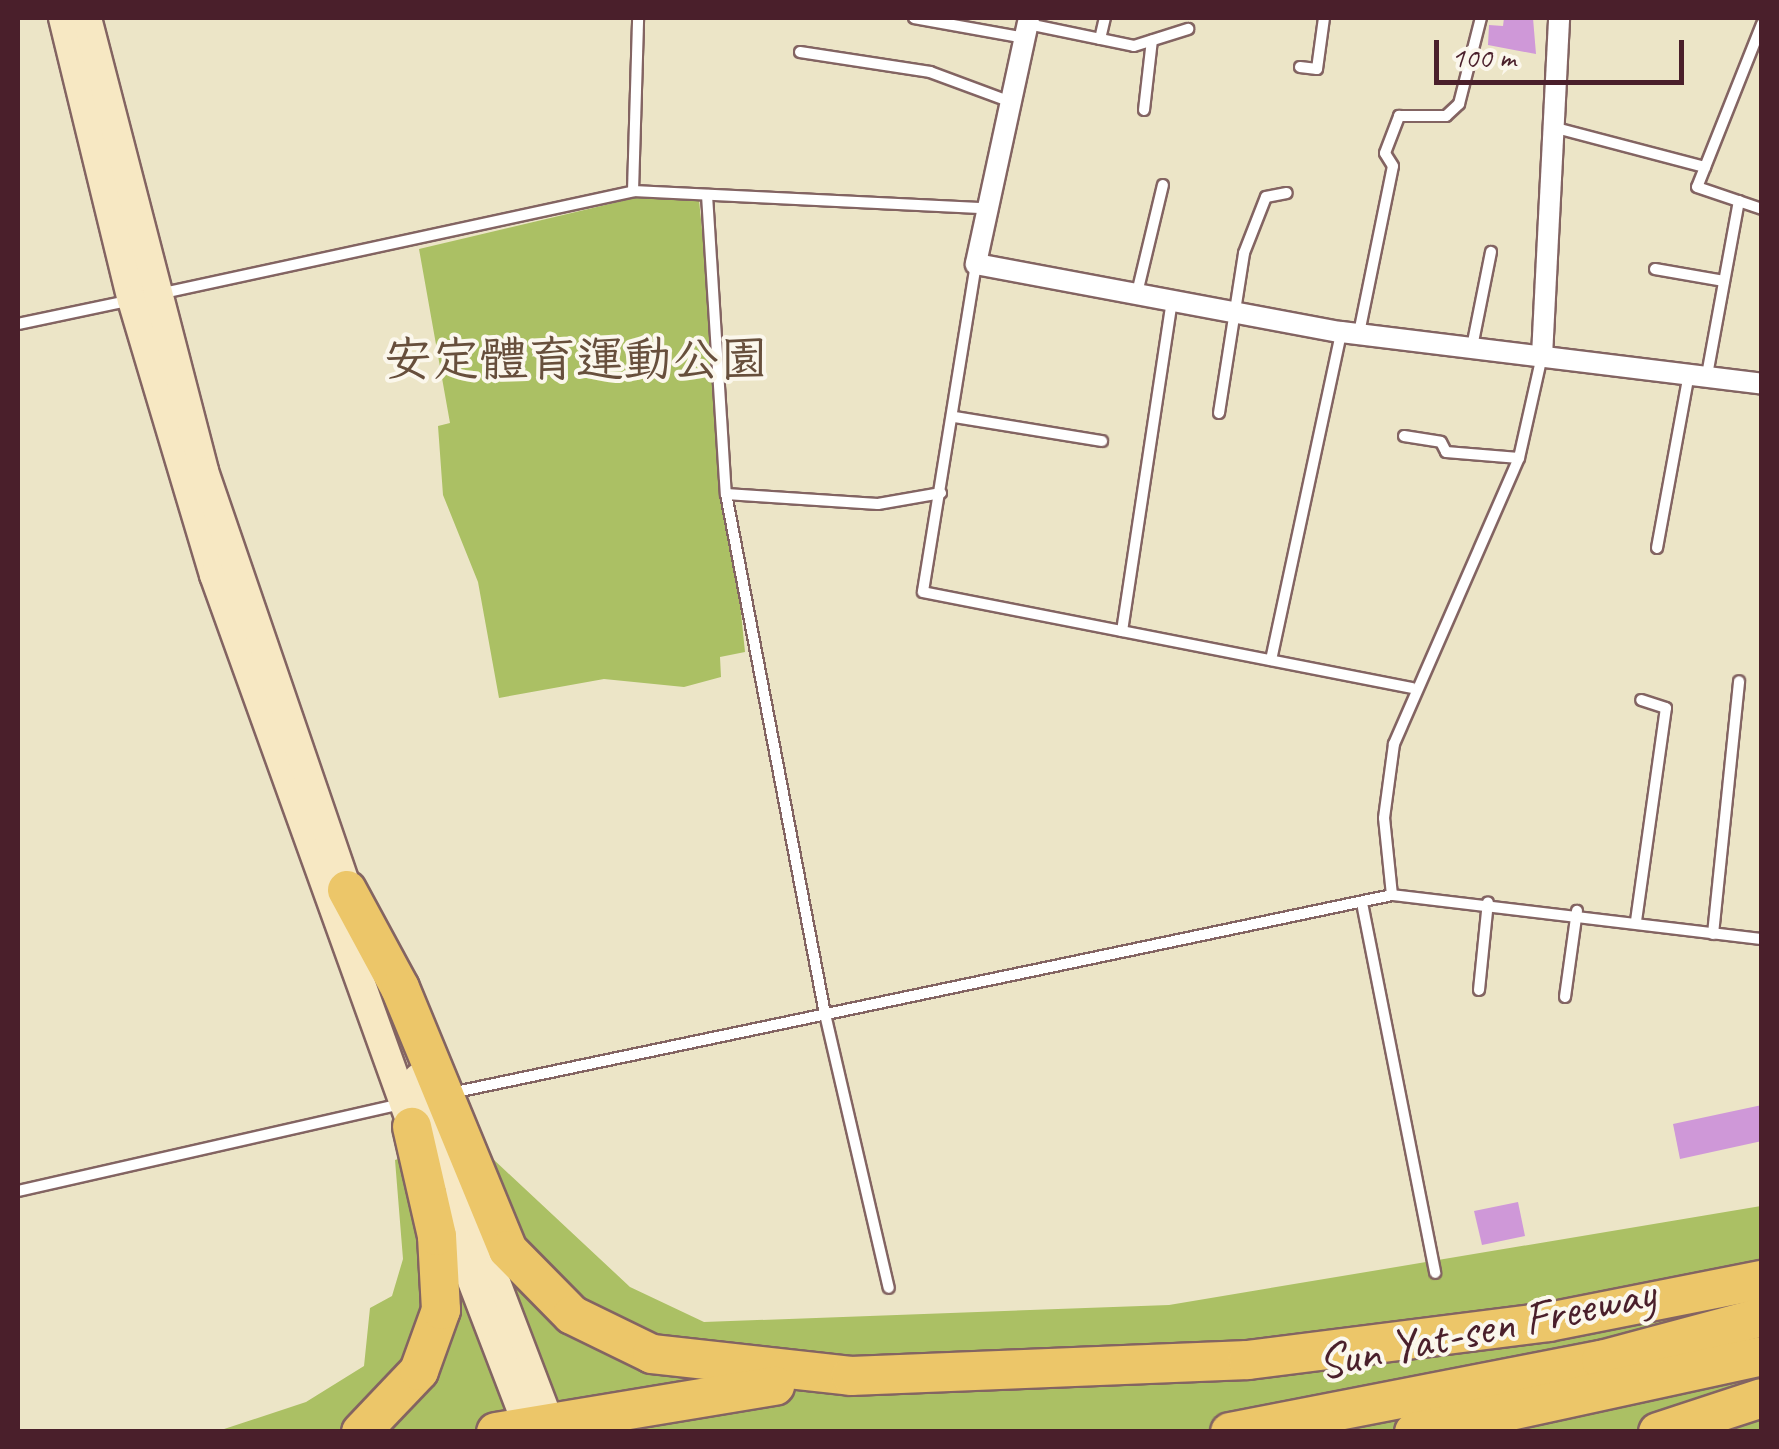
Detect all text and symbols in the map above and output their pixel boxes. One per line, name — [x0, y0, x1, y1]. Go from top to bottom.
scale bar — [1439, 20, 1689, 82]
text: 100 m — [1451, 38, 1516, 76]
park label: 安定體育運動公園 — [384, 331, 768, 389]
street label: Sun Yat-sen Freeway — [1312, 1264, 1660, 1392]

